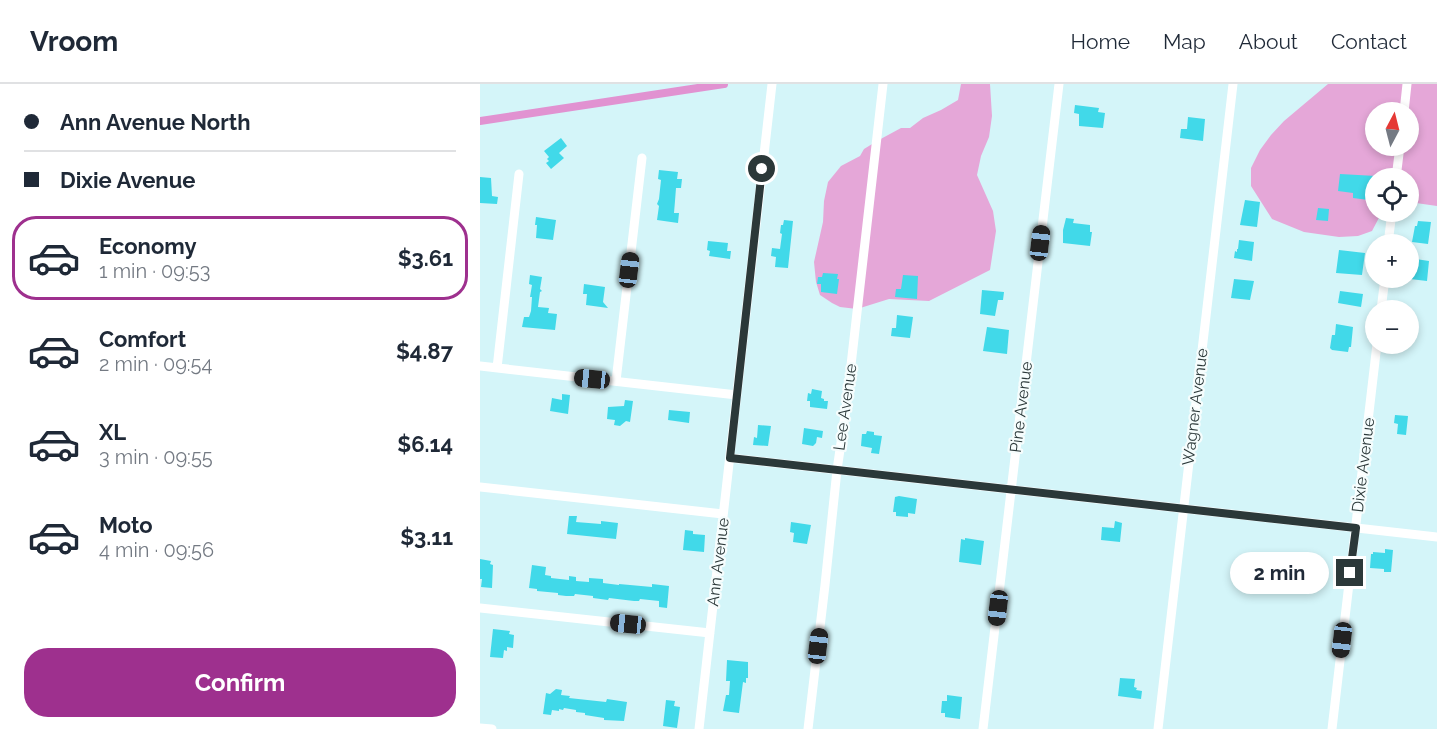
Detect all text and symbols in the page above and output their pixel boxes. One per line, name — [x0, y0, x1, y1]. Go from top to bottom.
text: Vroom — [30, 25, 118, 58]
text: Home — [1071, 29, 1130, 54]
text: Map — [1163, 29, 1206, 54]
text: About — [1239, 29, 1298, 54]
text: Contact — [1331, 29, 1407, 54]
north arrow — [1365, 102, 1419, 156]
map controls — [1365, 102, 1419, 354]
text: Ann Avenue North — [60, 109, 250, 135]
route start — [748, 155, 775, 182]
text: Dixie Avenue — [60, 167, 195, 193]
button: locate — [1365, 168, 1419, 222]
car — [1029, 224, 1051, 262]
icon: car — [27, 231, 81, 285]
text: Economy — [99, 233, 197, 259]
button: + — [1365, 234, 1419, 288]
text: $3.61 — [398, 245, 453, 271]
car — [618, 251, 640, 289]
text: 1 min · 09:53 — [99, 259, 210, 283]
button: − — [1365, 300, 1419, 354]
icon: car — [27, 324, 81, 378]
text: Comfort — [99, 326, 186, 352]
text: $4.87 — [396, 338, 453, 364]
street label: Wagner Avenue — [1178, 347, 1212, 467]
text: 2 min · 09:54 — [99, 352, 212, 376]
street label: Pine Avenue — [1006, 360, 1036, 454]
street label: Lee Avenue — [829, 362, 861, 452]
car — [573, 368, 611, 390]
street label: Dixie Avenue — [1348, 416, 1378, 514]
icon: car — [27, 417, 81, 471]
text: XL — [99, 419, 126, 445]
text: $6.14 — [397, 431, 453, 457]
text: 3 min · 09:55 — [99, 445, 213, 469]
icon: car — [27, 510, 81, 564]
text: Moto — [99, 512, 153, 538]
street label: Ann Avenue — [703, 517, 733, 607]
text: $3.11 — [400, 524, 453, 550]
text: 4 min · 09:56 — [99, 538, 214, 562]
callout: 2 min — [1230, 552, 1329, 594]
route end — [1336, 559, 1363, 586]
text: 2 min — [1254, 561, 1305, 585]
car — [987, 589, 1009, 627]
car — [609, 613, 647, 635]
car — [1331, 621, 1353, 659]
car — [807, 627, 829, 665]
button: Confirm — [24, 648, 456, 717]

